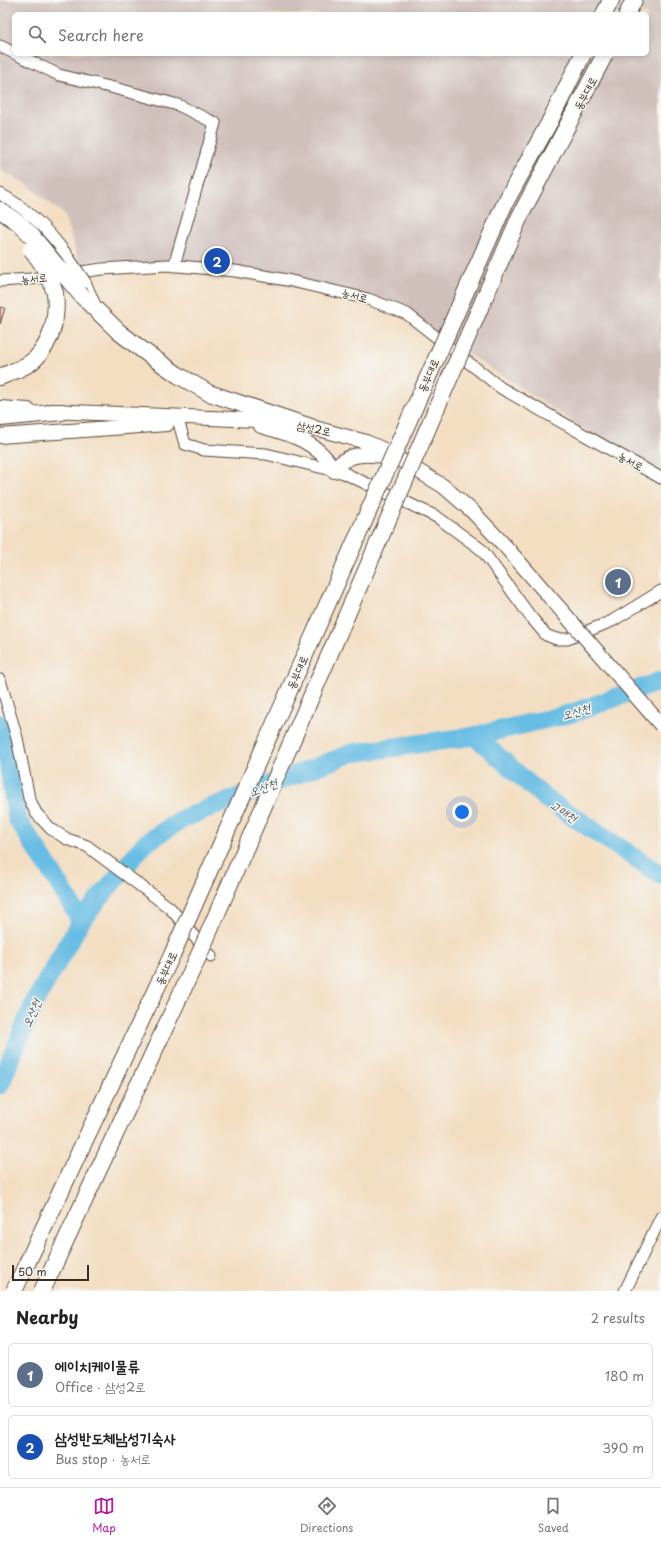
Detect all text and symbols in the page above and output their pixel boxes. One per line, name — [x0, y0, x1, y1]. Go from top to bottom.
search box — [12, 12, 649, 56]
icon: search — [26, 23, 48, 45]
text: Search here — [58, 23, 144, 46]
street label: 동부대로 — [569, 73, 601, 113]
pin: 2 — [204, 246, 230, 276]
street label: 농서로 — [20, 268, 48, 288]
street label: 농서로 — [340, 283, 370, 307]
street label: 동부대로 — [413, 355, 443, 395]
street label: 삼성2로 — [295, 416, 333, 440]
street label: 농서로 — [615, 447, 647, 475]
pin: 1 — [605, 567, 631, 597]
street label: 동부대로 — [282, 652, 312, 692]
water label: 오산천 — [560, 698, 594, 724]
water label: 오산천 — [246, 773, 281, 801]
water label: 고매천 — [547, 795, 582, 827]
your location — [452, 802, 472, 822]
street label: 동부대로 — [151, 948, 181, 988]
water label: 오산천 — [17, 995, 46, 1030]
scale bar — [12, 1263, 89, 1282]
text: 50 m — [18, 1263, 47, 1280]
text: Nearby — [16, 1304, 78, 1330]
text: 2 results — [591, 1308, 645, 1327]
text: 에이치케이물류 — [55, 1354, 140, 1377]
text: 1 — [27, 1366, 33, 1385]
text: 180 m — [605, 1366, 644, 1385]
text: Office · 삼성2로 — [55, 1377, 146, 1396]
text: 삼성반도체남성기숙사 — [55, 1426, 176, 1449]
text: 2 — [25, 1438, 35, 1457]
text: 390 m — [602, 1438, 644, 1457]
text: Bus stop · 농서로 — [55, 1449, 151, 1468]
tab: Map — [92, 1495, 116, 1536]
tab: Directions — [300, 1495, 353, 1536]
tab: Saved — [538, 1495, 569, 1536]

